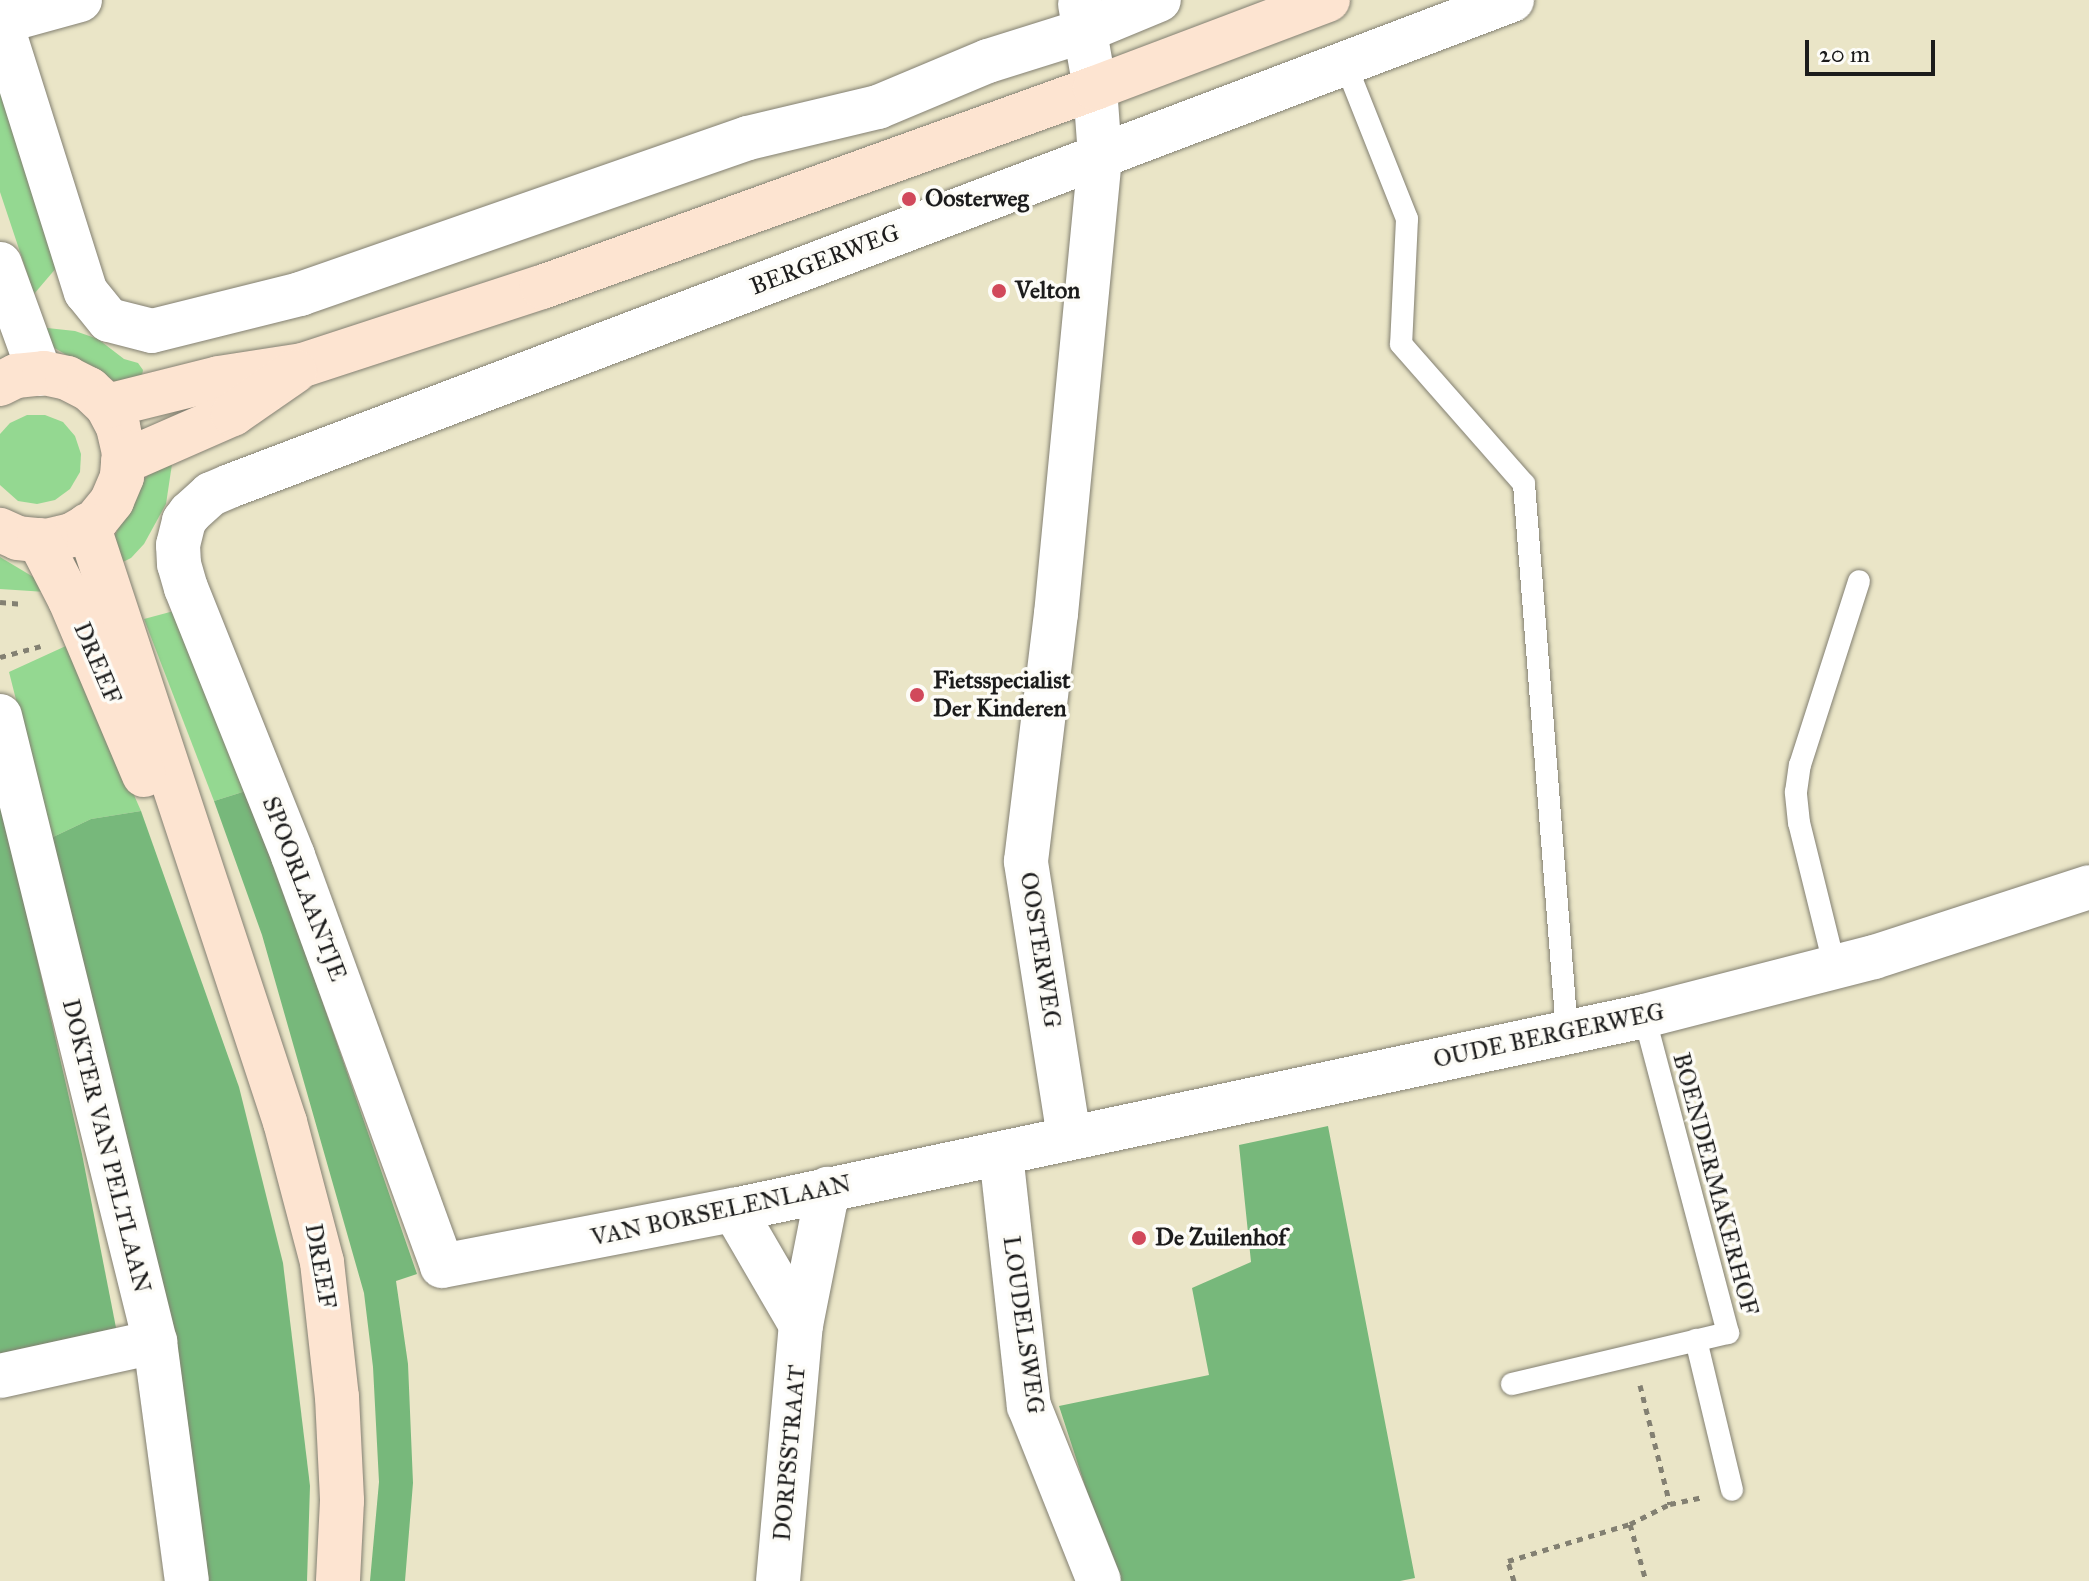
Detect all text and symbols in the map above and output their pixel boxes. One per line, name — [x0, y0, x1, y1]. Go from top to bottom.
scale bar — [1809, 24, 1939, 74]
text: 20 m — [1819, 39, 1870, 69]
place label: Oosterweg — [925, 185, 1029, 213]
marker: Oosterweg — [900, 190, 918, 208]
street label: BERGERWEG — [746, 218, 904, 302]
place label: Velton — [1015, 277, 1080, 305]
marker: Velton — [990, 282, 1008, 300]
street label: DREEF — [67, 618, 127, 708]
place label: Fietsspecialist Der Kinderen — [933, 667, 1070, 723]
marker: Fietsspecialist Der Kinderen — [908, 686, 926, 704]
street label: SPOORLAANTJE — [256, 793, 352, 985]
street label: OOSTERWEG — [1013, 870, 1067, 1030]
street label: DOKTER VAN PELTLAAN — [56, 996, 156, 1296]
street label: OUDE BERGERWEG — [1431, 997, 1667, 1075]
street label: BOENDERMAKERHOF — [1666, 1050, 1764, 1318]
street label: VAN BORSELENLAAN — [588, 1169, 854, 1253]
street label: DREEF — [298, 1221, 342, 1311]
place label: De Zuilenhof — [1155, 1224, 1286, 1252]
marker: De Zuilenhof — [1130, 1229, 1148, 1247]
street label: LOUDELSWEG — [996, 1234, 1050, 1416]
street label: DORPSSTRAAT — [768, 1364, 812, 1542]

